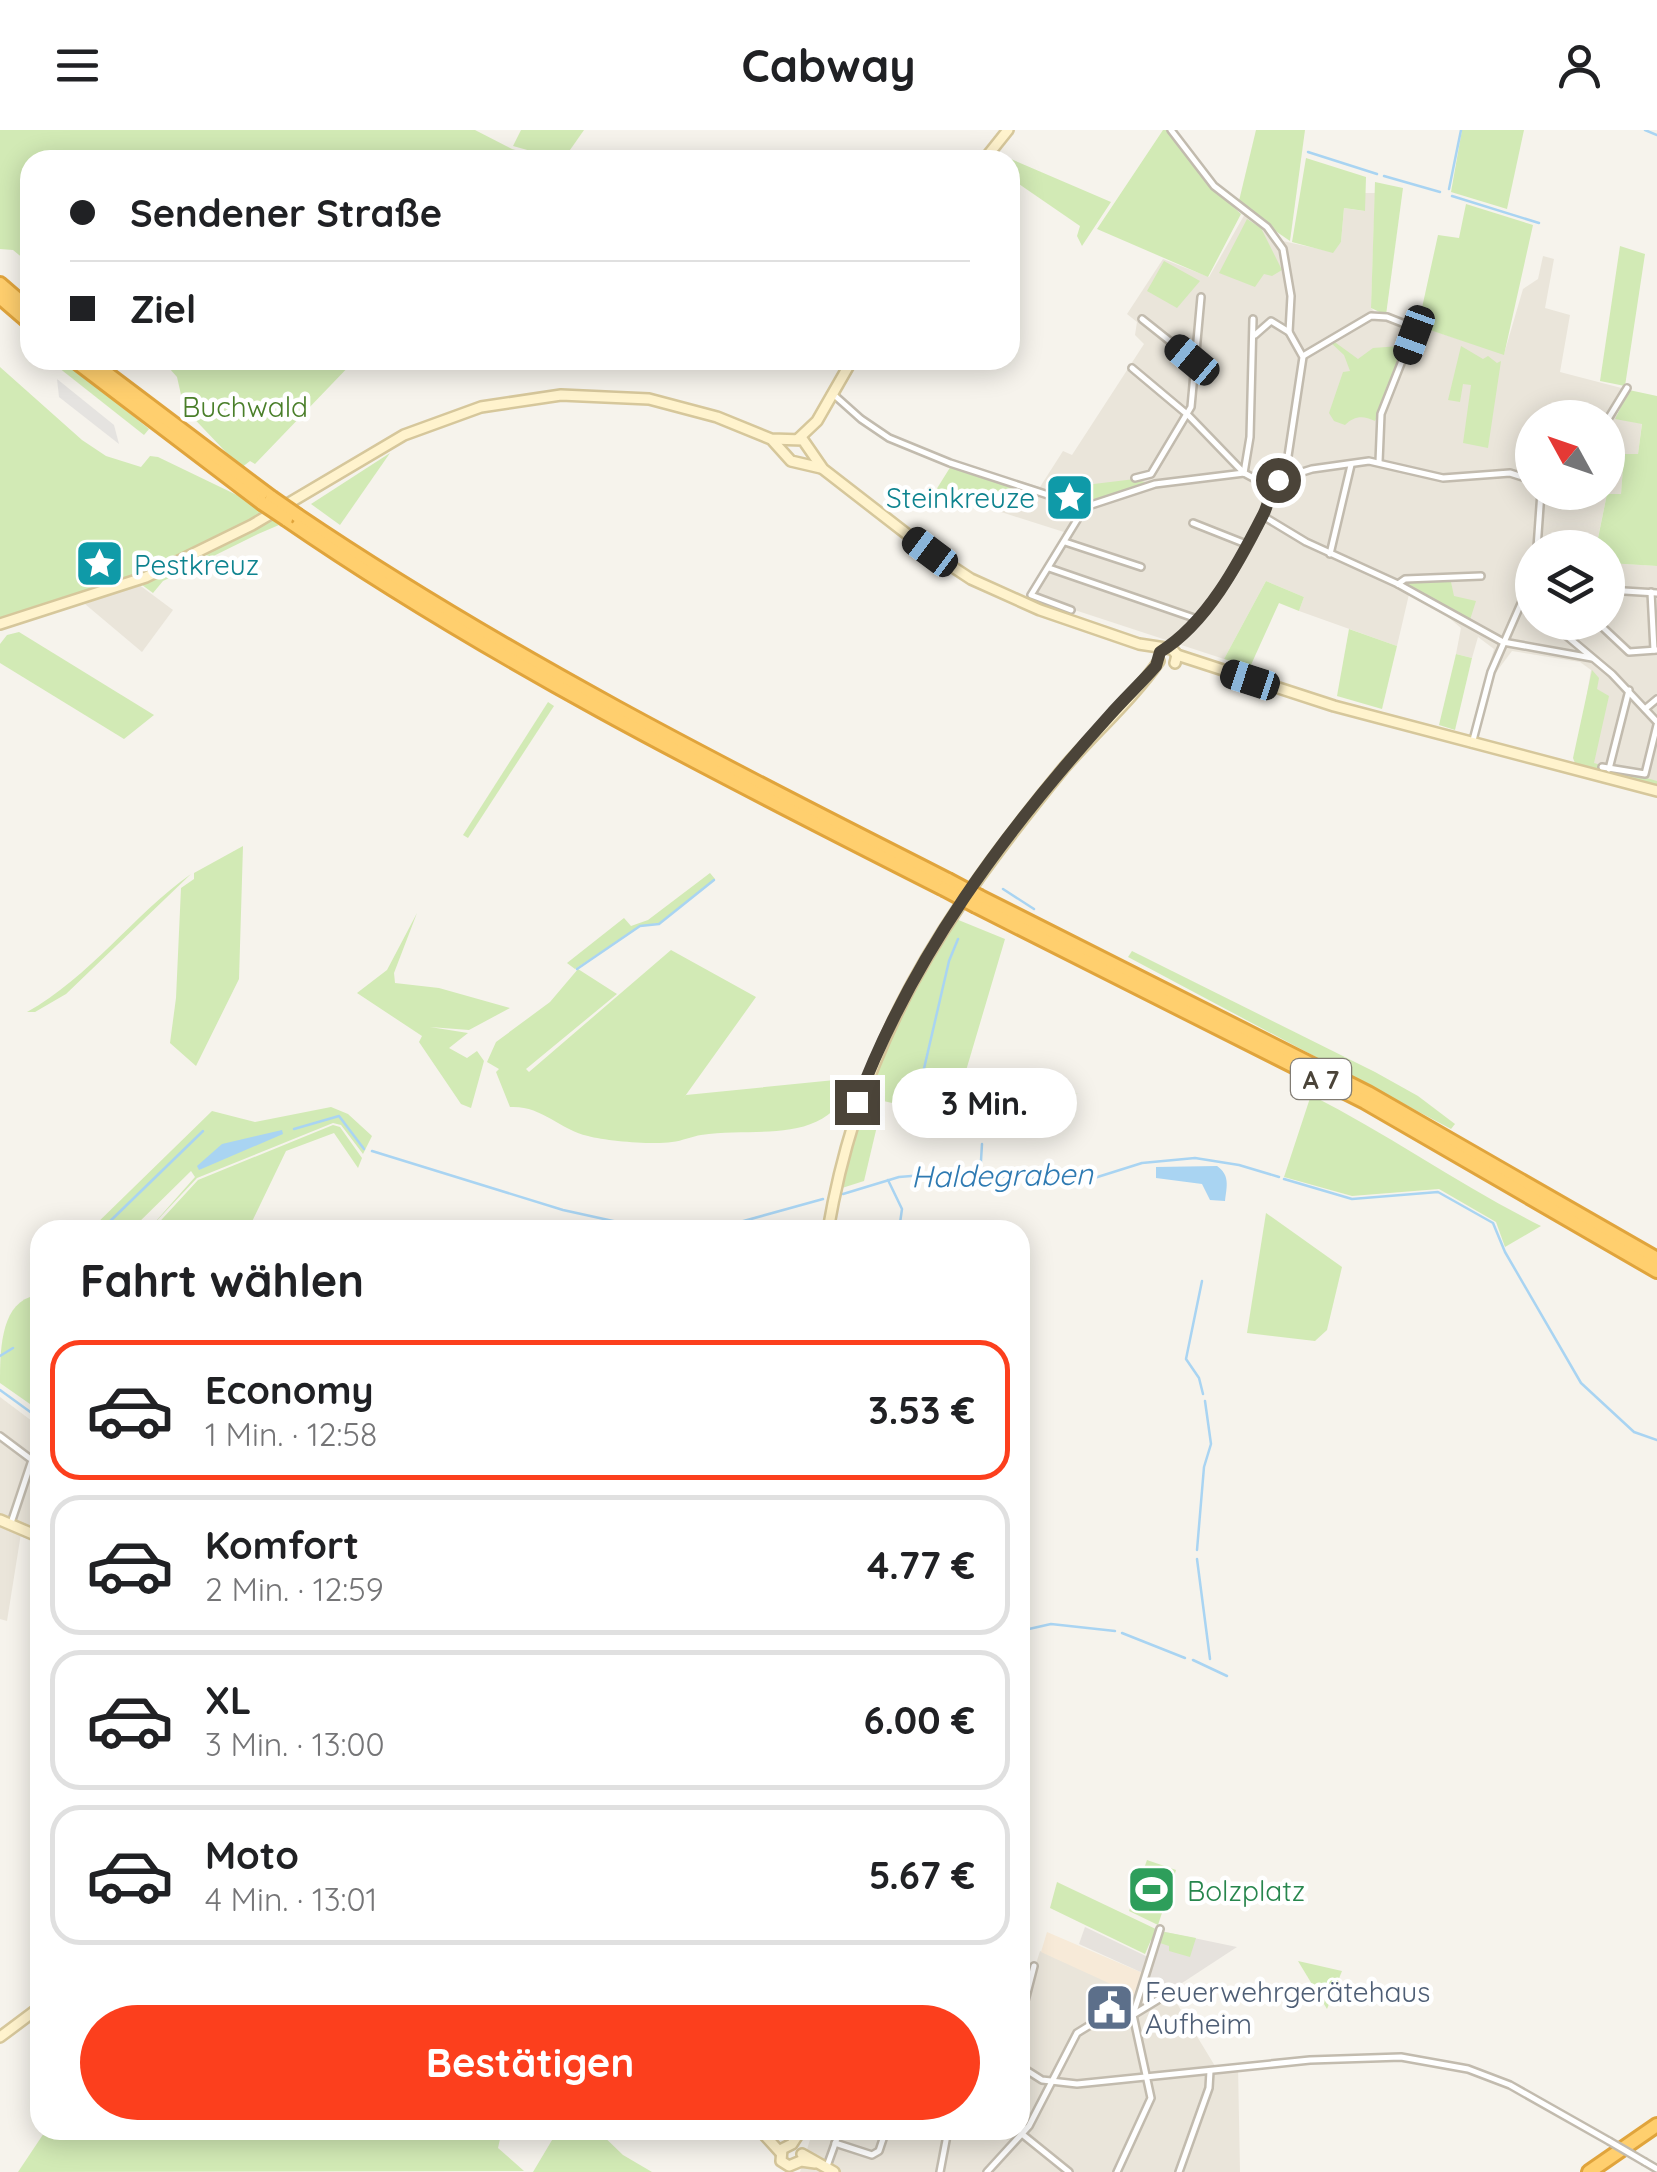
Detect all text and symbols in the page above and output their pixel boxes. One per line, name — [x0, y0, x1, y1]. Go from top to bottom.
text: Cabway — [741, 37, 916, 93]
icon: menu — [50, 38, 105, 93]
icon: person — [1552, 38, 1607, 93]
text: Sendener Straße — [130, 189, 442, 237]
text: Ziel — [130, 285, 196, 333]
car — [1390, 302, 1438, 368]
car — [1159, 329, 1225, 391]
park label: Buchwald — [182, 389, 308, 424]
north arrow — [1515, 400, 1625, 510]
map controls — [1515, 400, 1625, 640]
route start — [1256, 458, 1301, 503]
place icon: Steinkreuze — [1044, 471, 1096, 523]
place label: Steinkreuze — [886, 480, 1035, 515]
car — [897, 522, 963, 582]
button: layers — [1515, 530, 1625, 640]
place icon: Pestkreuz — [73, 538, 125, 590]
place label: Pestkreuz — [134, 547, 259, 582]
car — [1217, 656, 1283, 704]
road number: A 7 — [1291, 1059, 1351, 1099]
callout: 3 Min. — [892, 1067, 1077, 1137]
route end — [835, 1080, 880, 1125]
text: 3 Min. — [941, 1083, 1028, 1123]
water label: Haldegraben — [911, 1154, 1094, 1196]
text: Fahrt wählen — [80, 1252, 364, 1308]
icon: car — [85, 1365, 175, 1455]
text: Economy — [205, 1366, 374, 1414]
text: 3.53 € — [868, 1386, 975, 1434]
text: 1 Min. · 12:58 — [205, 1414, 377, 1454]
icon: car — [85, 1520, 175, 1610]
text: Komfort — [205, 1521, 359, 1569]
text: 4.77 € — [867, 1541, 975, 1589]
text: 2 Min. · 12:59 — [205, 1569, 384, 1609]
icon: car — [85, 1675, 175, 1765]
text: XL — [205, 1676, 251, 1724]
text: 6.00 € — [863, 1696, 975, 1744]
text: 3 Min. · 13:00 — [205, 1724, 385, 1764]
icon: car — [85, 1830, 175, 1920]
text: Moto — [205, 1831, 299, 1879]
text: 5.67 € — [869, 1851, 975, 1899]
sports icon: Bolzplatz — [1126, 1864, 1178, 1916]
place label: Bolzplatz — [1187, 1873, 1305, 1908]
text: 4 Min. · 13:01 — [205, 1879, 377, 1919]
place label: Feuerwehrgerätehaus Aufheim — [1145, 1974, 1430, 2041]
public building icon: Feuerwehrgerätehaus Aufheim — [1084, 1981, 1136, 2033]
button: Bestätigen — [80, 2005, 980, 2120]

